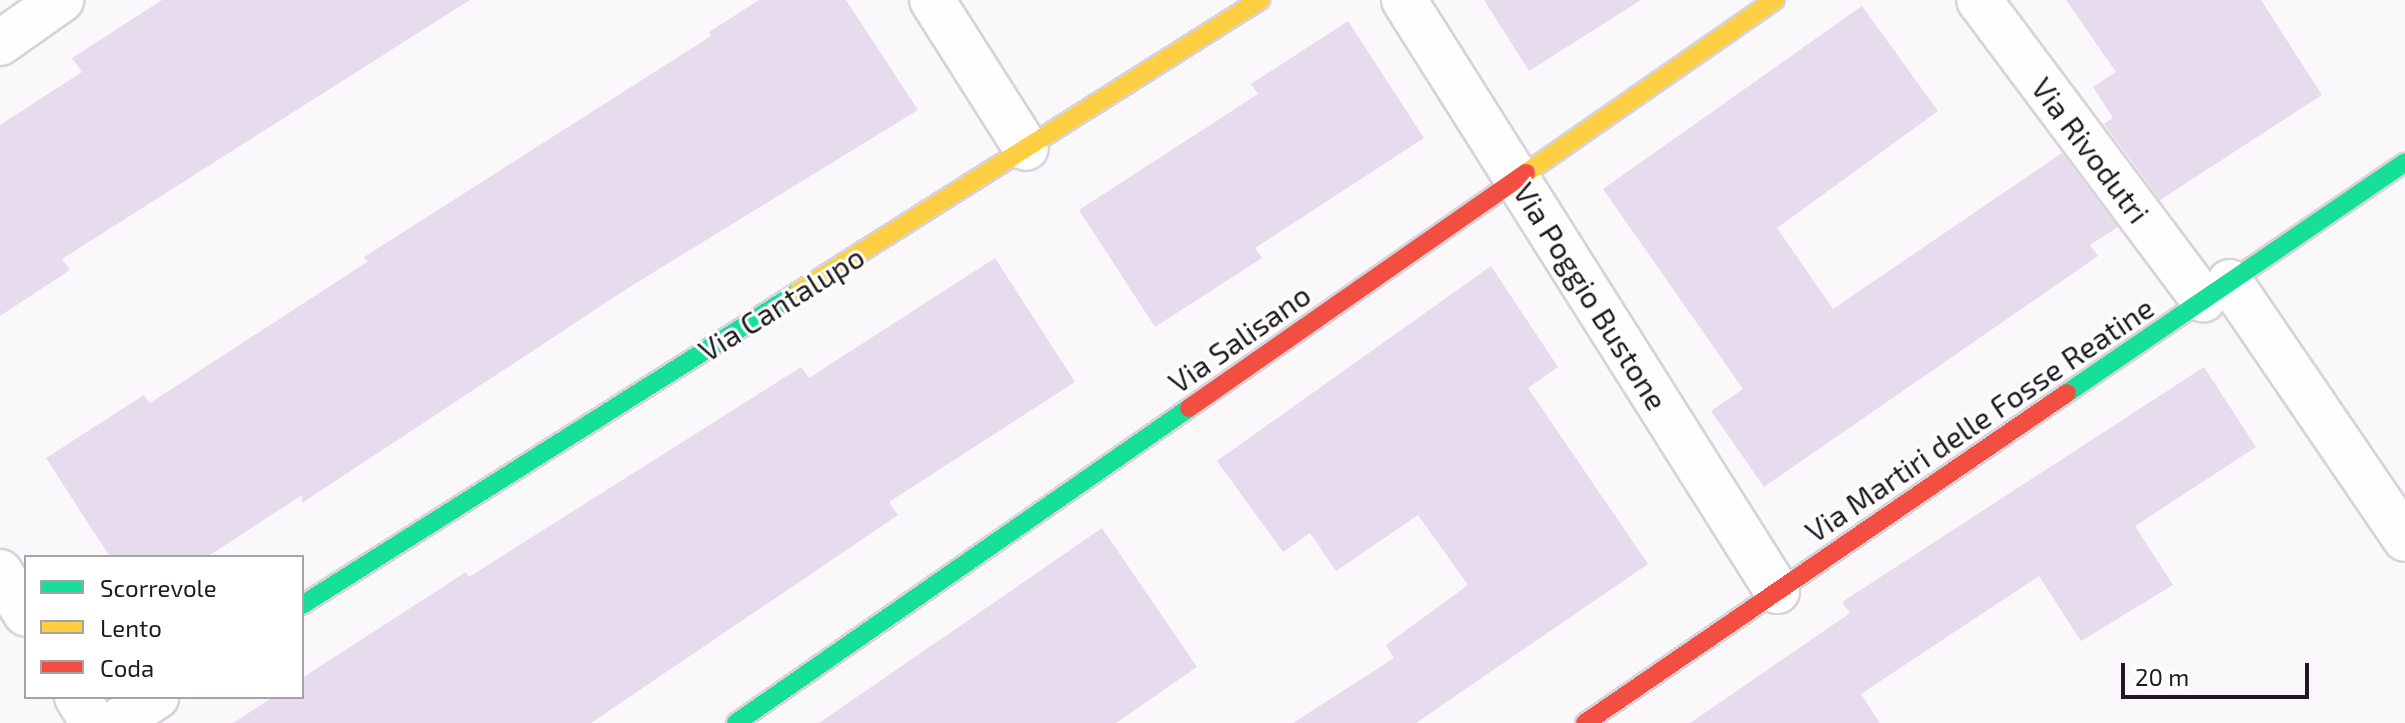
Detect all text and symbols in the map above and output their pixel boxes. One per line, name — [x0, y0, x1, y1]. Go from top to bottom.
street label: Via Rivodutri — [2025, 70, 2157, 230]
street label: Via Poggio Bustone — [1507, 176, 1675, 416]
street label: Via Cantalupo — [692, 238, 870, 368]
street label: Via Salisano — [1161, 276, 1317, 400]
street label: Via Martiri delle Fosse Reatine — [1798, 289, 2160, 549]
legend — [24, 555, 304, 699]
text: Scorrevole — [100, 573, 217, 602]
text: Lento — [100, 613, 162, 642]
scale bar — [2125, 647, 2313, 697]
text: Coda — [100, 653, 154, 682]
text: 20 m — [2135, 662, 2189, 691]

